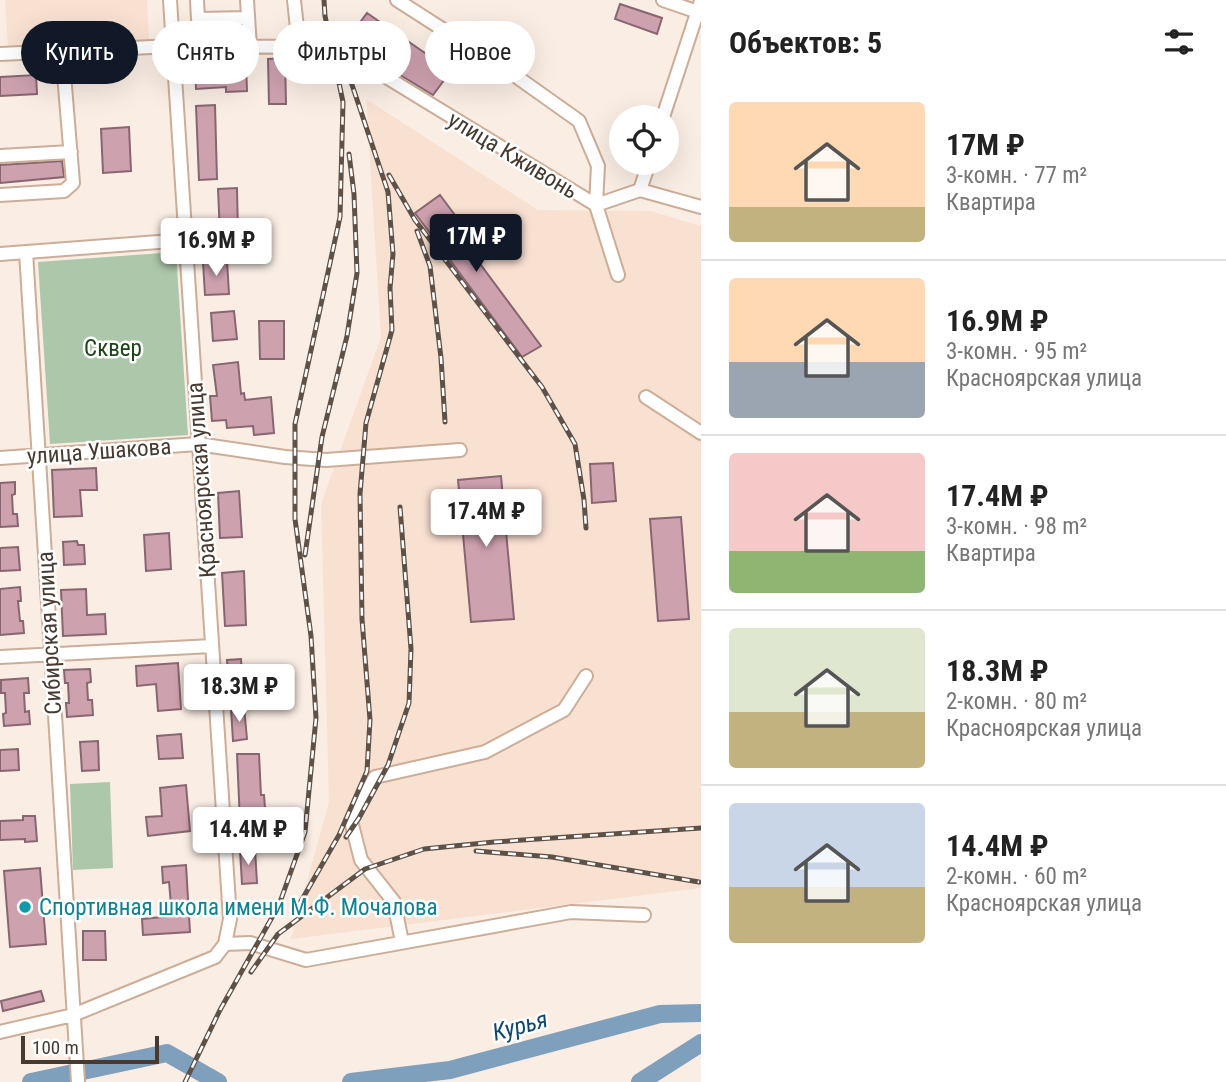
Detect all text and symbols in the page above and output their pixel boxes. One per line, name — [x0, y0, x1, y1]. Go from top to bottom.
chip: Купить — [21, 21, 138, 84]
chip: Снять — [152, 21, 259, 84]
chip: Фильтры — [273, 21, 411, 84]
chip: Новое — [425, 21, 535, 84]
icon: filters — [1160, 23, 1198, 61]
text: Объектов: 5 — [729, 25, 882, 60]
map controls — [609, 105, 679, 175]
button: locate — [609, 105, 679, 175]
street label: улица Кживонь — [443, 106, 583, 205]
text: 17M ₽ — [946, 127, 1025, 162]
icon: home — [785, 130, 869, 214]
text: 3-комн. · 77 m² — [946, 162, 1087, 189]
text: Квартира — [946, 189, 1036, 216]
pin: 17M ₽ — [427, 215, 525, 274]
pin: 16.9M ₽ — [151, 218, 281, 278]
text: 17M ₽ — [446, 223, 506, 250]
text: 16.9M ₽ — [177, 227, 255, 254]
text: 16.9M ₽ — [946, 303, 1049, 338]
icon: home — [785, 306, 869, 390]
park label: Сквер — [84, 335, 142, 362]
text: 3-комн. · 95 m² — [946, 338, 1087, 365]
text: Красноярская улица — [946, 365, 1142, 392]
street label: Красноярская улица — [181, 381, 222, 579]
street label: улица Ушакова — [26, 433, 172, 470]
text: 17.4M ₽ — [946, 478, 1049, 513]
icon: home — [785, 481, 869, 565]
pin: 17.4M ₽ — [421, 490, 551, 549]
text: 17.4M ₽ — [447, 498, 525, 525]
text: 3-комн. · 98 m² — [946, 513, 1087, 540]
text: Квартира — [946, 540, 1036, 567]
street label: Сибирская улица — [32, 551, 67, 715]
text: 18.3M ₽ — [946, 653, 1049, 688]
icon: home — [785, 656, 869, 740]
pin: 18.3M ₽ — [174, 664, 304, 724]
text: 18.3M ₽ — [200, 673, 278, 700]
text: 2-комн. · 80 m² — [946, 688, 1087, 715]
text: Красноярская улица — [946, 715, 1142, 742]
pin: 14.4M ₽ — [183, 808, 313, 867]
text: 14.4M ₽ — [209, 816, 287, 843]
text: 14.4M ₽ — [946, 828, 1049, 863]
icon: home — [785, 831, 869, 915]
text: 2-комн. · 60 m² — [946, 863, 1087, 890]
text: Красноярская улица — [946, 890, 1142, 917]
place label: Спортивная школа имени М.Ф. Мочалова — [39, 894, 438, 921]
marker: Спортивная школа имени М.Ф. Мочалова — [17, 899, 33, 915]
water label: Курья — [489, 1005, 551, 1047]
scale bar — [21, 1033, 159, 1065]
text: 100 m — [32, 1036, 79, 1059]

